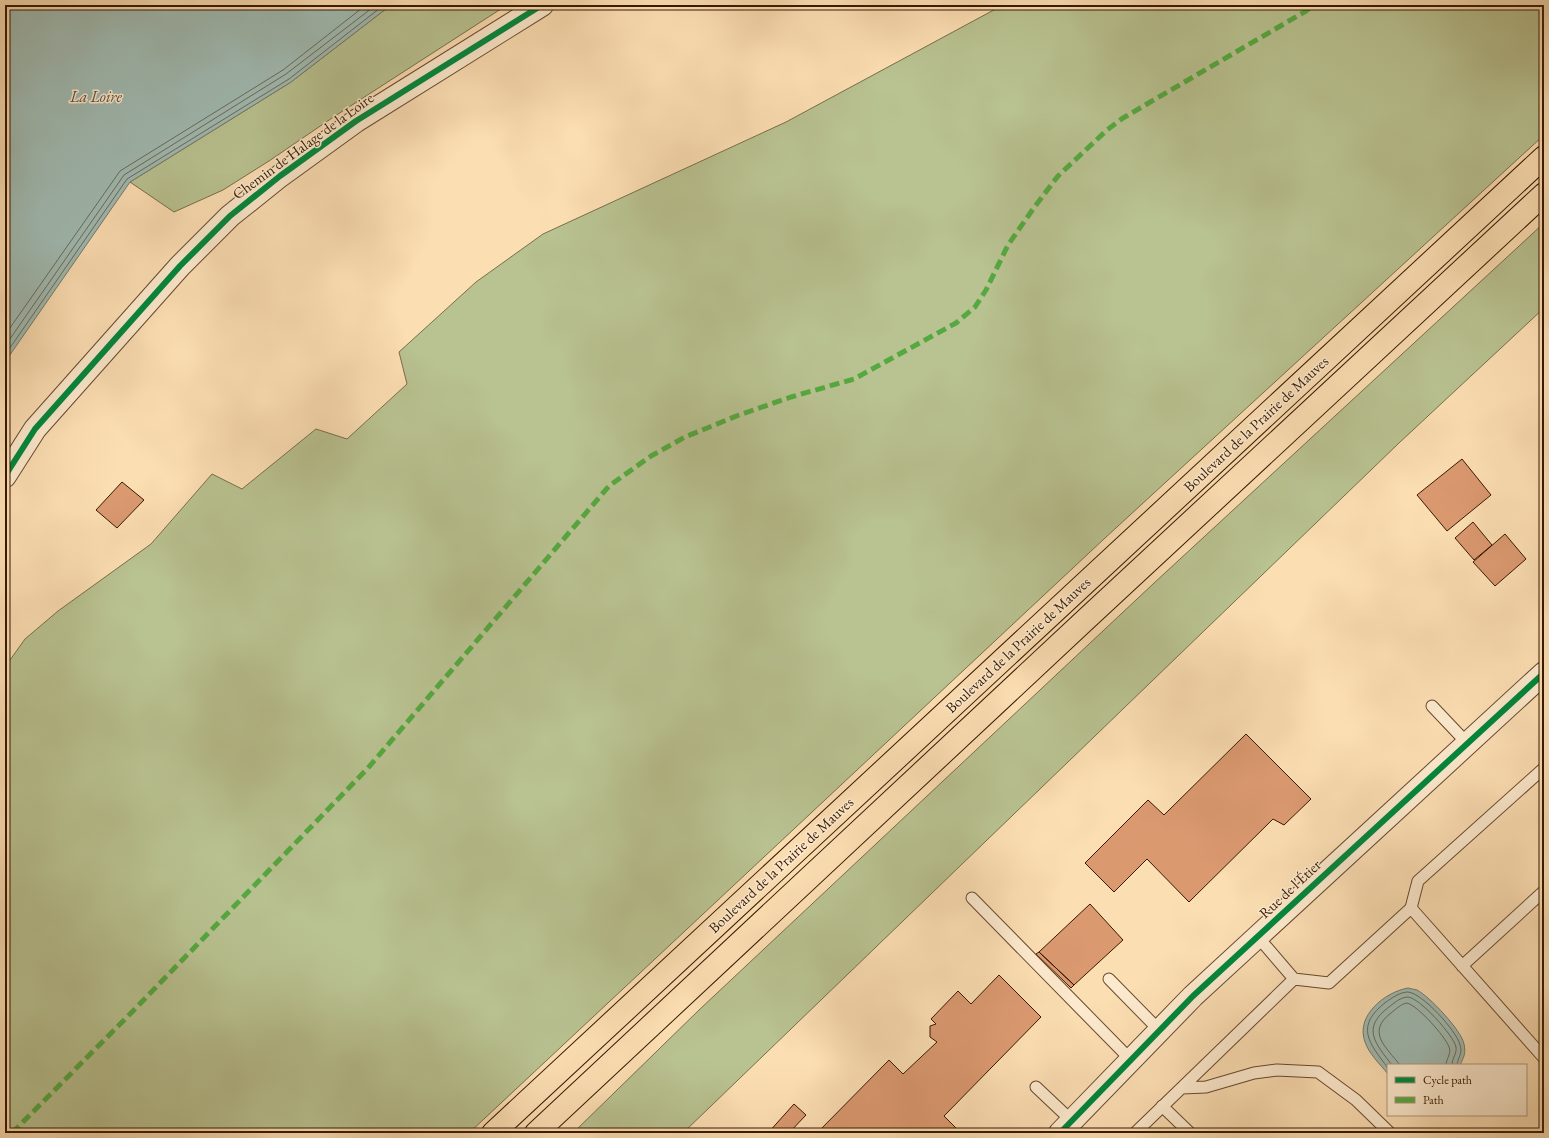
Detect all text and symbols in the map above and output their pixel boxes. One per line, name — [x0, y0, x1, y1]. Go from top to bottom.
water label: La Loire — [69, 86, 122, 107]
street label: Chemin de Halage de la Loire — [228, 88, 377, 203]
street label: Boulevard de la Prairie de Mauves — [1179, 351, 1332, 496]
street label: Boulevard de la Prairie de Mauves — [941, 572, 1094, 717]
street label: Boulevard de la Prairie de Mauves — [704, 792, 857, 937]
street label: Rue de l'Étier — [1255, 855, 1325, 922]
legend — [1387, 1064, 1527, 1116]
text: Cycle path — [1423, 1072, 1472, 1088]
text: Path — [1423, 1092, 1444, 1108]

